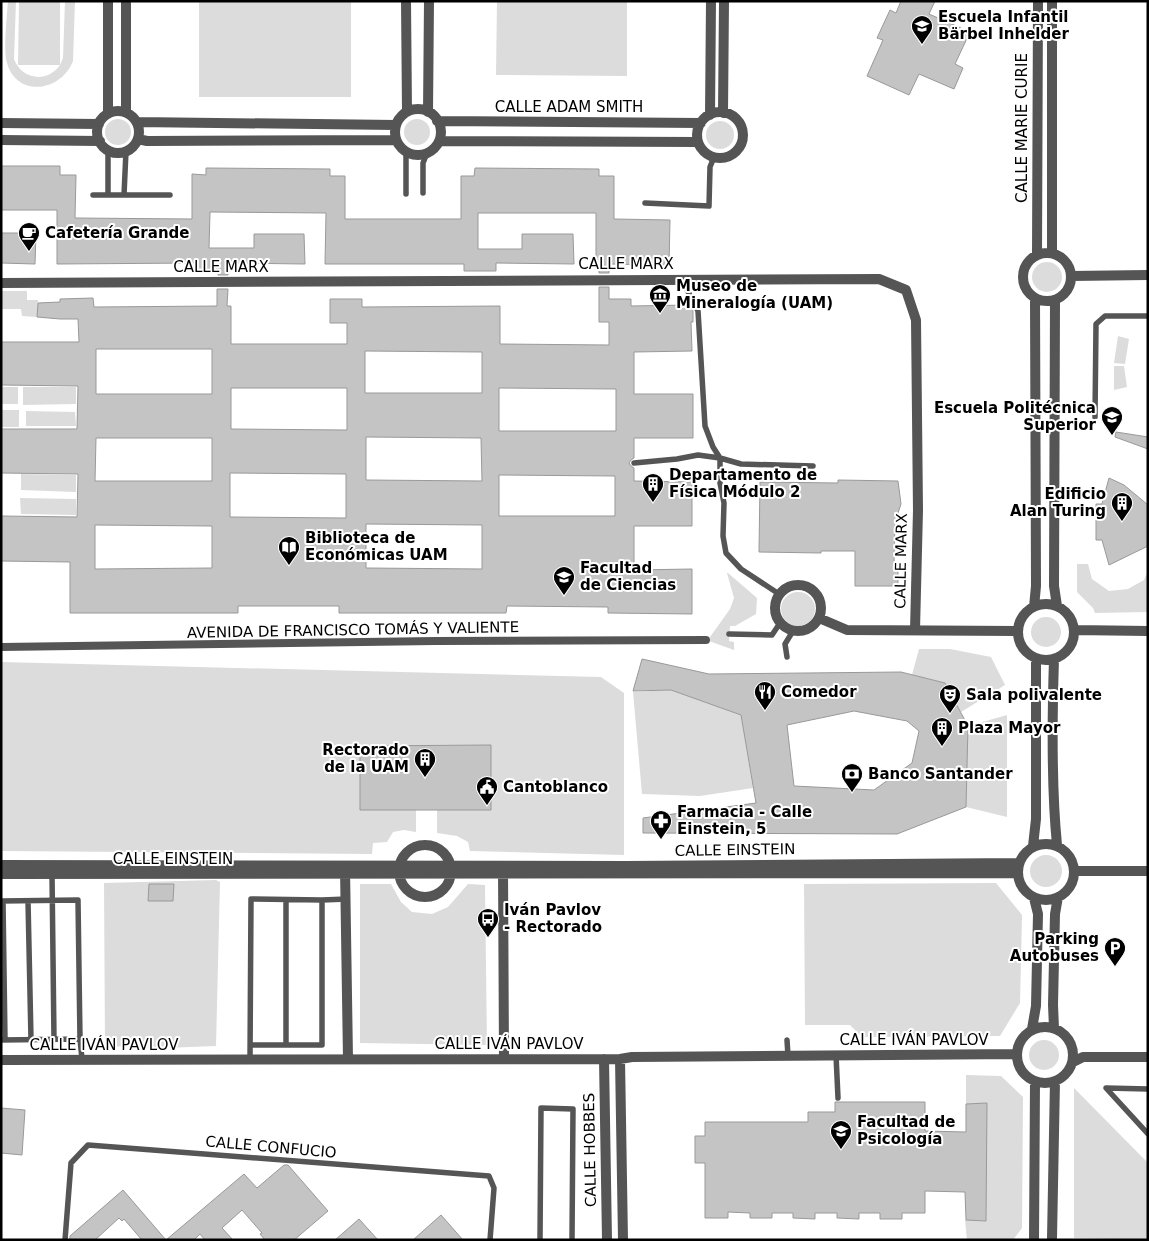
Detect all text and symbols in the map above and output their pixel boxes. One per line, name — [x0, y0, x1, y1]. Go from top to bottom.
place label: Escuela Infantil Bärbel Inhelder — [938, 8, 1069, 43]
school or university icon: Escuela Infantil Bärbel Inhelder — [910, 14, 934, 45]
street label: CALLE MARIE CURIE — [1013, 53, 1031, 203]
street label: CALLE ADAM SMITH — [495, 98, 643, 116]
cafe icon: Cafetería Grande — [17, 221, 41, 252]
place label: Cafetería Grande — [45, 224, 189, 242]
street label: CALLE MARX — [578, 255, 674, 273]
street label: CALLE MARX — [173, 258, 269, 276]
place label: Museo de Mineralogía (UAM) — [676, 277, 833, 312]
museum icon: Museo de Mineralogía (UAM) — [648, 283, 672, 314]
place label: Escuela Politécnica Superior — [934, 399, 1097, 434]
school or university icon: Escuela Politécnica Superior — [1100, 405, 1124, 436]
place label: Departamento de Física Módulo 2 — [669, 466, 817, 501]
building icon: Departamento de Física Módulo 2 — [641, 472, 665, 503]
place label: Edificio Alan Turing — [1010, 485, 1106, 520]
building icon: Edificio Alan Turing — [1110, 491, 1134, 522]
street label: CALLE MARX — [891, 513, 911, 609]
place label: Biblioteca de Económicas UAM — [305, 529, 448, 564]
library icon: Biblioteca de Económicas UAM — [277, 535, 301, 566]
place label: Facultad de Ciencias — [580, 559, 676, 594]
school or university icon: Facultad de Ciencias — [552, 565, 576, 596]
street label: AVENIDA DE FRANCISCO TOMÁS Y VALIENTE — [187, 617, 519, 642]
restaurant icon: Comedor — [753, 680, 777, 711]
place label: Comedor — [781, 683, 857, 701]
theatre icon: Sala polivalente — [938, 683, 962, 714]
place label: Sala polivalente — [966, 686, 1102, 704]
building icon: Plaza Mayor — [930, 716, 954, 747]
place label: Plaza Mayor — [958, 719, 1061, 737]
place label: Rectorado de la UAM — [322, 741, 409, 776]
building icon: Rectorado de la UAM — [413, 747, 437, 778]
bank icon: Banco Santander — [840, 762, 864, 793]
place label: Banco Santander — [868, 765, 1013, 783]
public building icon: Cantoblanco — [475, 775, 499, 806]
place label: Cantoblanco — [503, 778, 608, 796]
place label: Farmacia - Calle Einstein, 5 — [677, 803, 812, 838]
pharmacy icon: Farmacia - Calle Einstein, 5 — [649, 809, 673, 840]
street label: CALLE EINSTEIN — [675, 840, 795, 860]
street label: CALLE EINSTEIN — [113, 850, 233, 868]
place label: Iván Pavlov - Rectorado — [504, 901, 602, 936]
bus stop icon: Iván Pavlov - Rectorado — [476, 907, 500, 938]
place label: Parking Autobuses — [1010, 930, 1099, 965]
parking icon: Parking Autobuses — [1103, 936, 1127, 967]
street label: CALLE IVÁN PAVLOV — [840, 1030, 989, 1049]
street label: CALLE IVÁN PAVLOV — [435, 1034, 584, 1053]
street label: CALLE IVÁN PAVLOV — [30, 1035, 179, 1054]
street label: CALLE HOBBES — [580, 1093, 600, 1207]
place label: Facultad de Psicología — [857, 1113, 955, 1148]
school or university icon: Facultad de Psicología — [829, 1119, 853, 1150]
street label: CALLE CONFUCIO — [205, 1132, 337, 1162]

